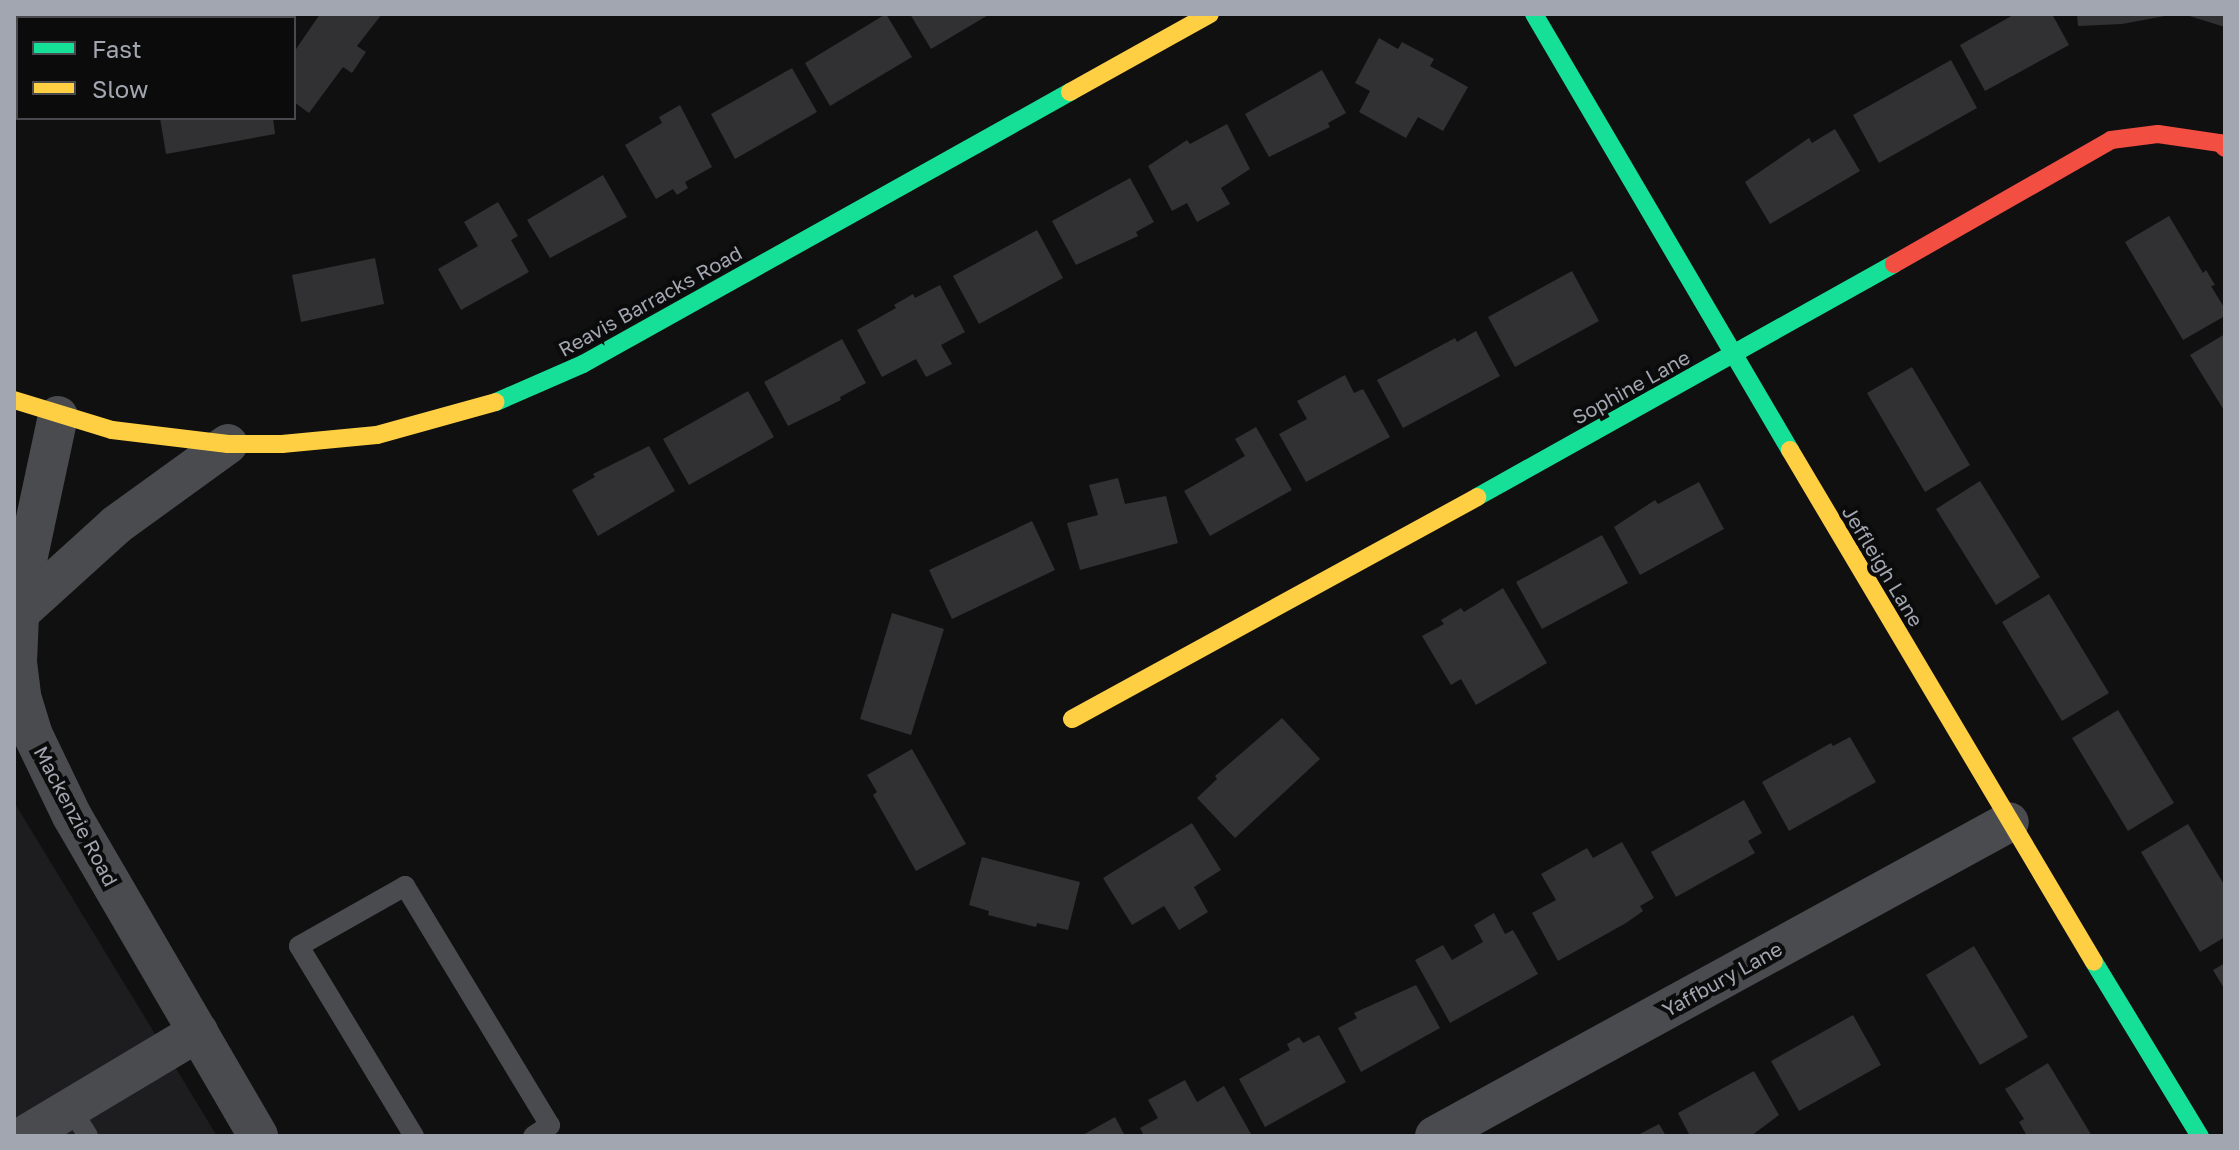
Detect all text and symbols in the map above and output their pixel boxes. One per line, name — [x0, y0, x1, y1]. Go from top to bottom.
legend — [16, 16, 296, 120]
text: Fast — [92, 34, 142, 63]
text: Slow — [92, 74, 148, 103]
street label: Reavis Barracks Road — [554, 241, 746, 361]
street label: Sophine Lane — [1568, 345, 1694, 429]
street label: Jeffleigh Lane — [1837, 501, 1929, 631]
street label: Mackenzie Road — [29, 742, 123, 890]
street label: Yaffbury Lane — [1658, 936, 1786, 1022]

